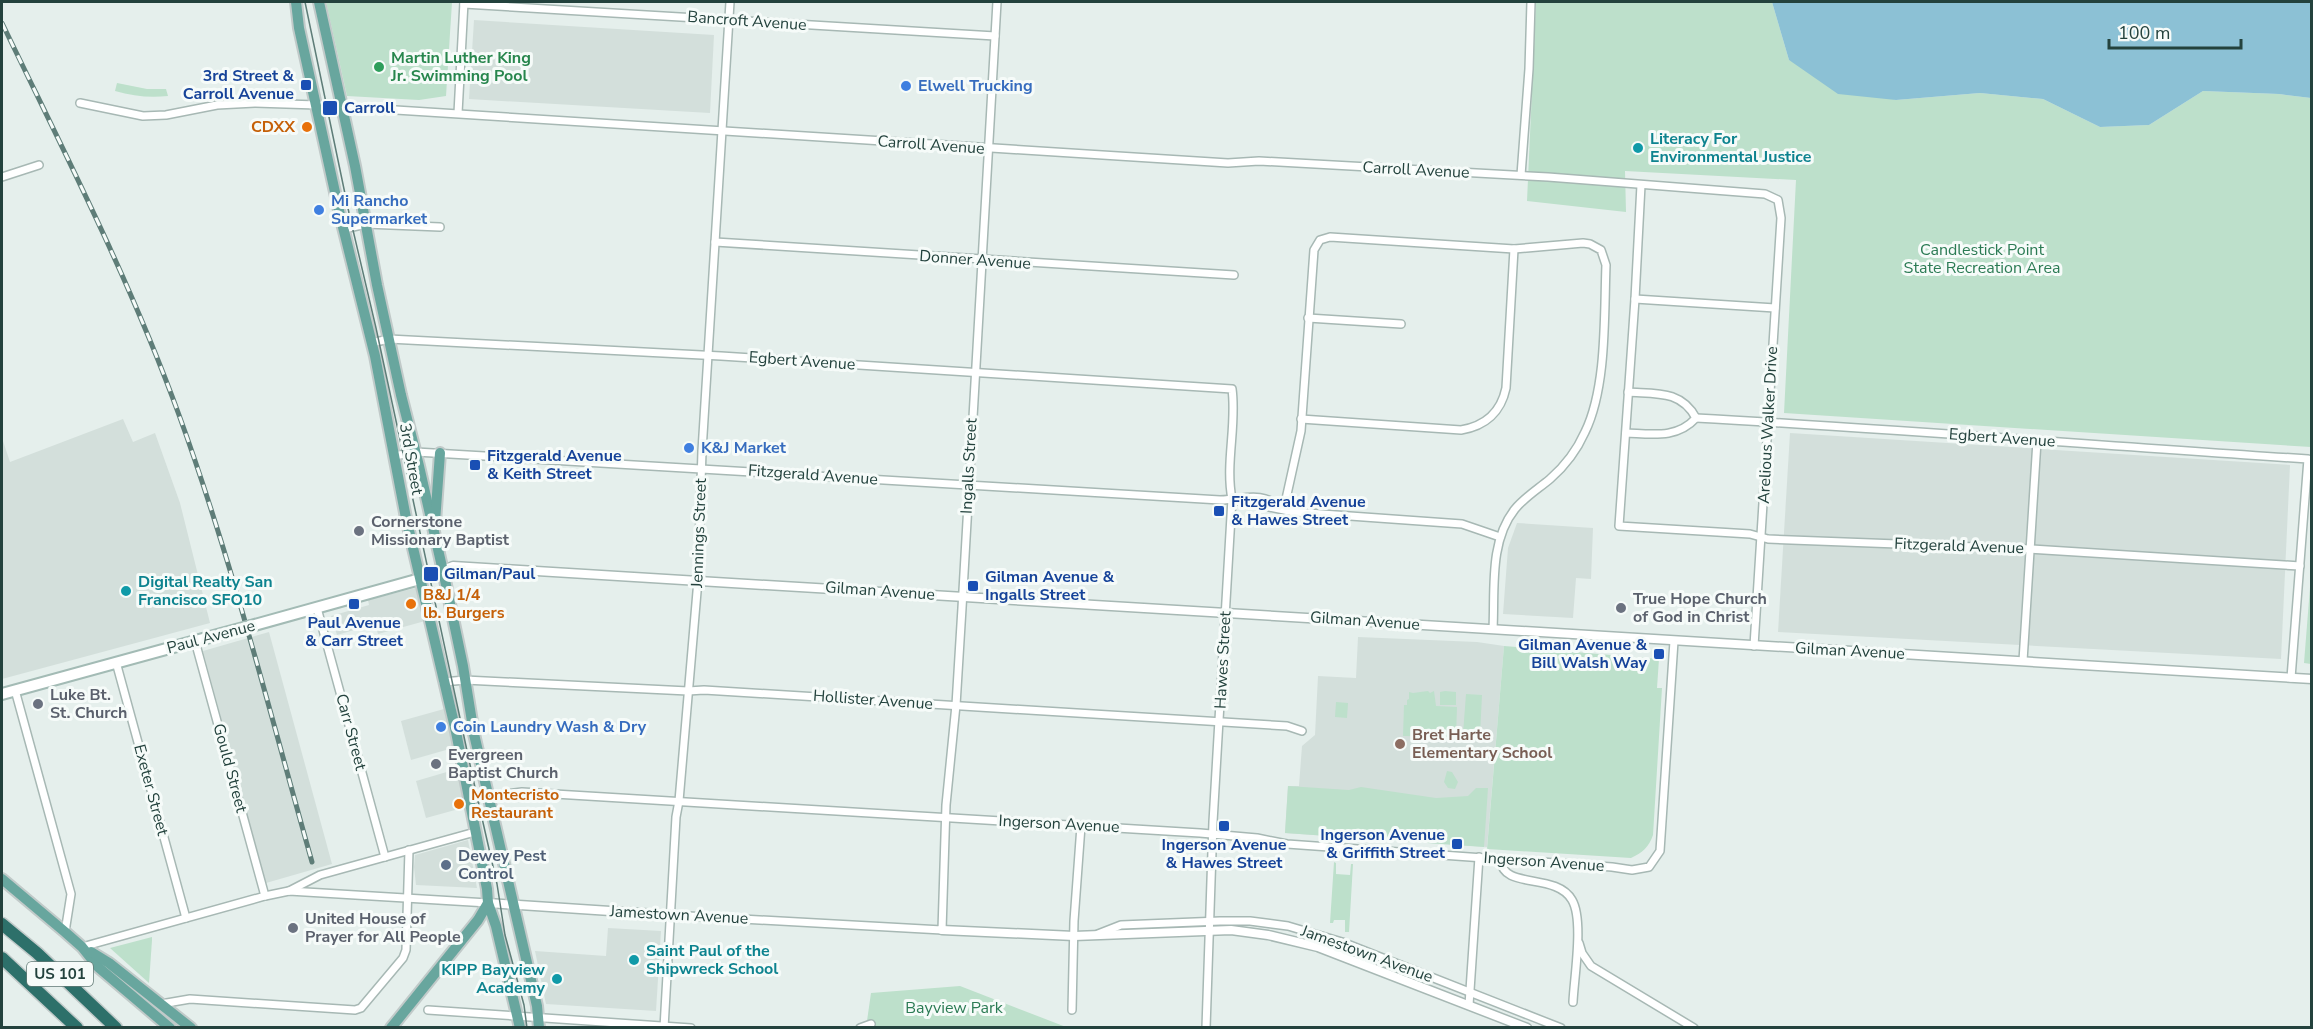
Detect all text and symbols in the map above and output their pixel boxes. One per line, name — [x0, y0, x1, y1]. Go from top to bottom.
street label: Bancroft Avenue — [687, 6, 807, 36]
scale bar — [2109, 12, 2241, 50]
text: 100 m — [2118, 21, 2170, 45]
place label: Martin Luther King Jr. Swimming Pool — [390, 47, 531, 87]
marker: Martin Luther King Jr. Swimming Pool — [372, 60, 386, 74]
place label: 3rd Street & Carroll Avenue — [183, 65, 294, 105]
place label: Elwell Trucking — [918, 75, 1033, 97]
marker: 3rd Street & Carroll Avenue — [299, 78, 313, 92]
marker: Elwell Trucking — [899, 79, 913, 93]
place label: Carroll — [344, 97, 395, 119]
marker: Carroll — [321, 99, 339, 117]
place label: CDXX — [251, 116, 295, 138]
marker: CDXX — [300, 120, 314, 134]
place label: Literacy For Environmental Justice — [1650, 128, 1812, 168]
street label: Carroll Avenue — [877, 130, 985, 160]
marker: Literacy For Environmental Justice — [1631, 141, 1645, 155]
street label: Carroll Avenue — [1362, 156, 1470, 184]
place label: Mi Rancho Supermarket — [331, 190, 428, 230]
marker: Mi Rancho Supermarket — [312, 203, 326, 217]
park label: Candlestick Point State Recreation Area — [1904, 239, 2060, 279]
street label: Donner Avenue — [918, 245, 1032, 275]
street label: Egbert Avenue — [748, 346, 856, 376]
street label: Arelious Walker Drive — [1753, 346, 1783, 504]
street label: Ingalls Street — [956, 417, 983, 514]
street label: 3rd Street — [394, 421, 428, 497]
street label: Egbert Avenue — [1948, 423, 2056, 453]
place label: K&J Market — [701, 437, 787, 459]
marker: K&J Market — [682, 441, 696, 455]
place label: Fitzgerald Avenue & Keith Street — [487, 445, 622, 485]
marker: Fitzgerald Avenue & Keith Street — [468, 458, 482, 472]
street label: Fitzgerald Avenue — [747, 459, 879, 491]
street label: Jennings Street — [686, 477, 712, 589]
place label: Fitzgerald Avenue & Hawes Street — [1231, 491, 1366, 531]
marker: Fitzgerald Avenue & Hawes Street — [1212, 504, 1226, 518]
place label: Cornerstone Missionary Baptist — [371, 511, 510, 551]
marker: Cornerstone Missionary Baptist — [352, 524, 366, 538]
street label: Fitzgerald Avenue — [1894, 533, 2024, 559]
place label: Gilman/Paul — [444, 563, 535, 585]
marker: Gilman/Paul — [422, 565, 440, 583]
place label: Gilman Avenue & Ingalls Street — [985, 566, 1114, 606]
place label: Digital Realty San Francisco SFO10 — [138, 571, 273, 611]
street label: Gilman Avenue — [824, 576, 936, 606]
marker: Gilman Avenue & Ingalls Street — [966, 579, 980, 593]
marker: Digital Realty San Francisco SFO10 — [119, 584, 133, 598]
place label: B&J 1/4 lb. Burgers — [423, 584, 505, 624]
place label: True Hope Church of God in Christ — [1633, 588, 1767, 628]
marker: Paul Avenue & Carr Street — [347, 597, 361, 611]
marker: B&J 1/4 lb. Burgers — [404, 597, 418, 611]
marker: True Hope Church of God in Christ — [1614, 601, 1628, 615]
street label: Gilman Avenue — [1309, 606, 1421, 636]
street label: Hawes Street — [1209, 610, 1237, 709]
place label: Paul Avenue & Carr Street — [305, 612, 404, 652]
street label: Paul Avenue — [164, 615, 258, 659]
place label: Gilman Avenue & Bill Walsh Way — [1518, 634, 1648, 674]
street label: Gilman Avenue — [1795, 637, 1905, 665]
marker: Gilman Avenue & Bill Walsh Way — [1652, 647, 1666, 661]
place label: Luke Bt. St. Church — [50, 684, 127, 724]
street label: Hollister Avenue — [812, 685, 934, 715]
street label: Carr Street — [330, 691, 372, 773]
marker: Luke Bt. St. Church — [31, 697, 45, 711]
place label: Coin Laundry Wash & Dry — [453, 716, 647, 738]
marker: Coin Laundry Wash & Dry — [434, 720, 448, 734]
street label: Gould Street — [208, 721, 253, 815]
place label: Bret Harte Elementary School — [1412, 724, 1552, 764]
marker: Bret Harte Elementary School — [1393, 737, 1407, 751]
street label: Exeter Street — [128, 742, 174, 838]
place label: Evergreen Baptist Church — [448, 744, 558, 784]
marker: Evergreen Baptist Church — [429, 757, 443, 771]
place label: Montecristo Restaurant — [471, 784, 559, 824]
marker: Montecristo Restaurant — [452, 797, 466, 811]
street label: Ingerson Avenue — [998, 810, 1120, 838]
marker: Ingerson Avenue & Hawes Street — [1217, 819, 1231, 833]
place label: Ingerson Avenue & Griffith Street — [1320, 824, 1446, 864]
place label: Ingerson Avenue & Hawes Street — [1162, 834, 1287, 874]
marker: Ingerson Avenue & Griffith Street — [1450, 837, 1464, 851]
place label: Dewey Pest Control — [458, 845, 547, 885]
street label: Ingerson Avenue — [1483, 847, 1605, 877]
marker: Dewey Pest Control — [439, 858, 453, 872]
street label: Jamestown Avenue — [608, 900, 749, 930]
place label: United House of Prayer for All People — [305, 908, 461, 948]
street label: Jamestown Avenue — [1297, 920, 1436, 988]
marker: United House of Prayer for All People — [286, 921, 300, 935]
place label: Saint Paul of the Shipwreck School — [646, 940, 778, 980]
marker: Saint Paul of the Shipwreck School — [627, 953, 641, 967]
place label: KIPP Bayview Academy — [441, 959, 546, 999]
road number: US 101 — [27, 962, 93, 986]
marker: KIPP Bayview Academy — [550, 972, 564, 986]
park label: Bayview Park — [905, 997, 1004, 1019]

